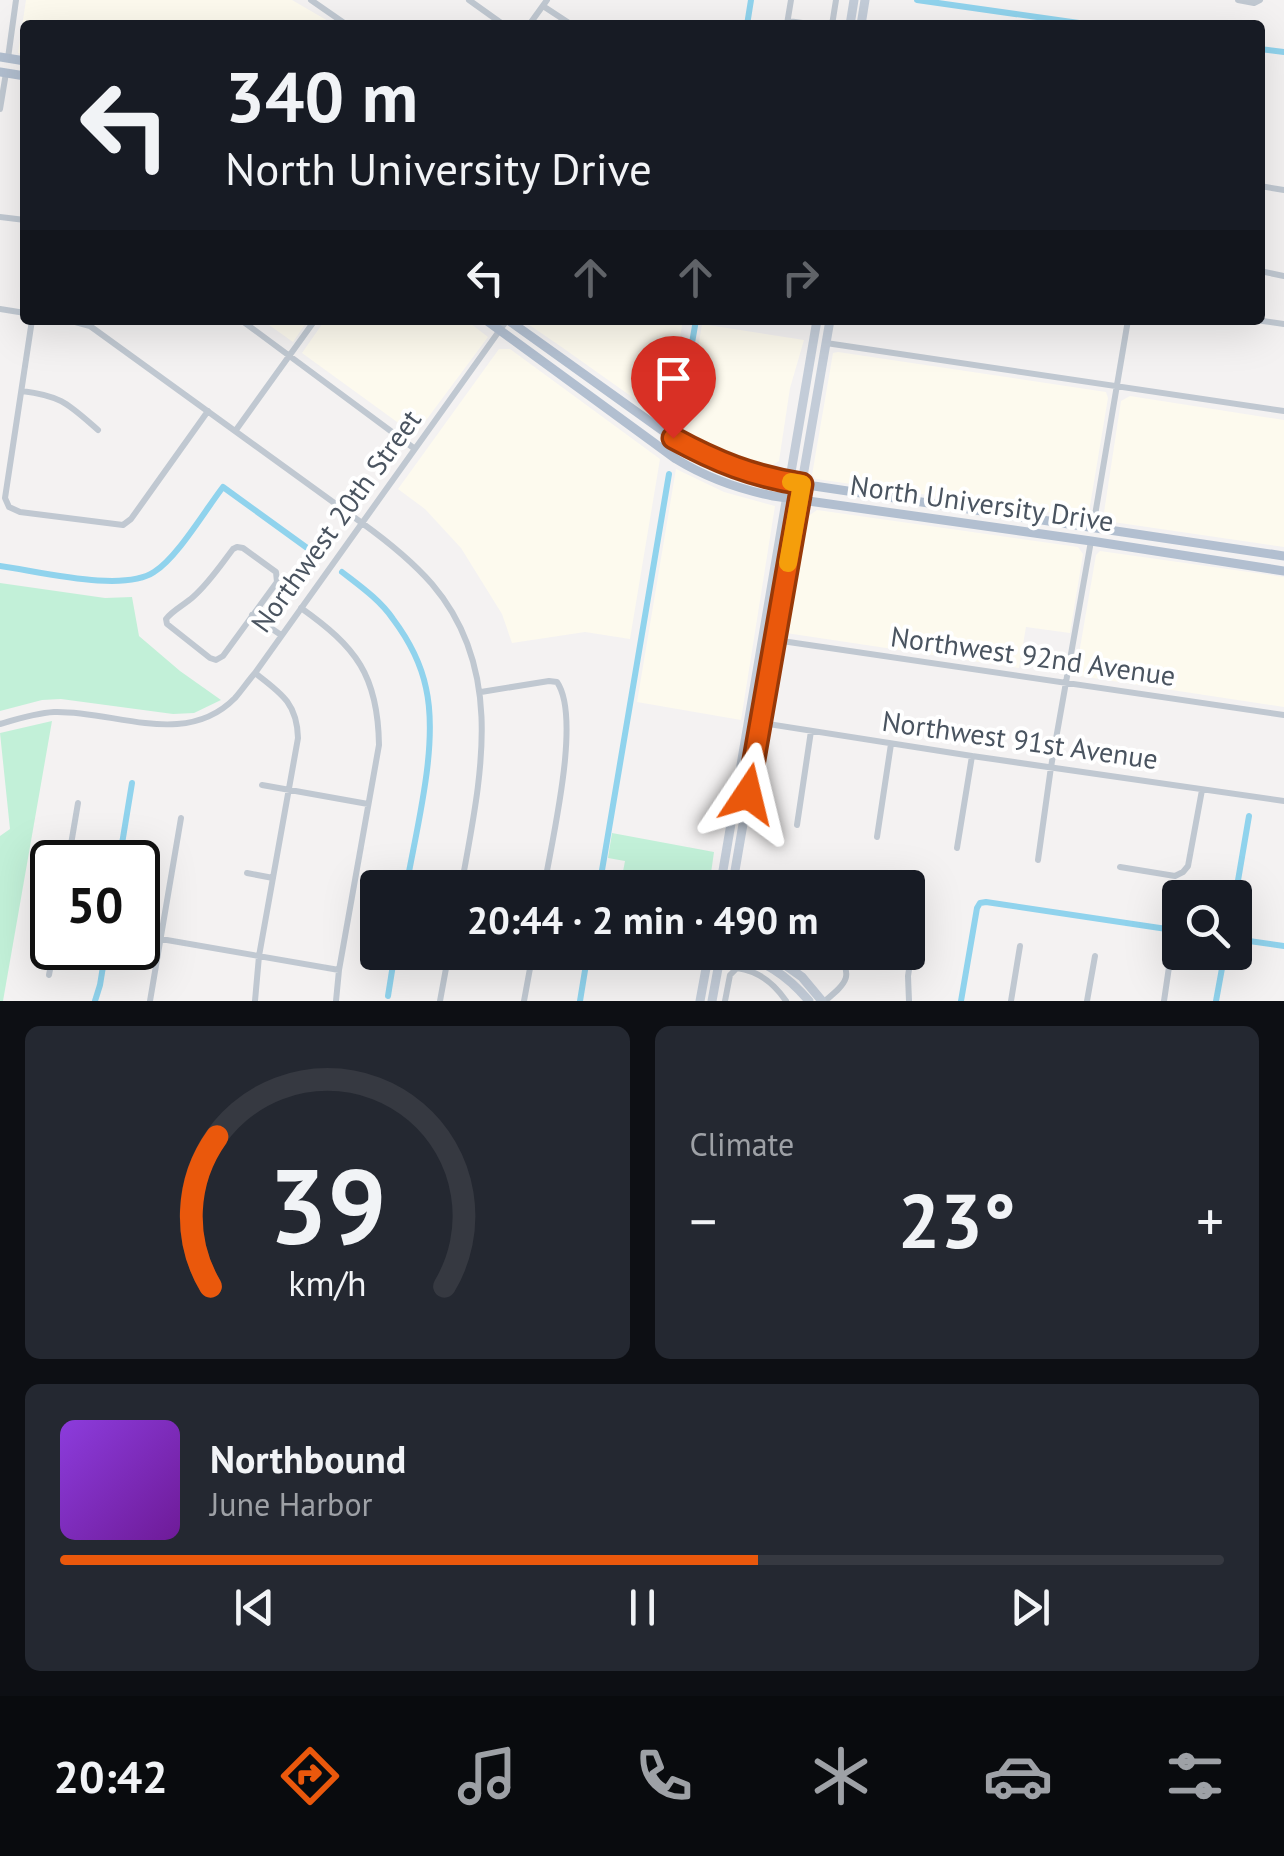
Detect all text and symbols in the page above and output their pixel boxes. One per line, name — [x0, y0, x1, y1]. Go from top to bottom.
text: 340 m — [225, 51, 418, 141]
icon: left — [60, 60, 190, 190]
text: North University Drive — [225, 139, 652, 197]
icon: left — [458, 250, 513, 305]
icon: ahead — [563, 250, 618, 305]
icon: ahead — [668, 250, 723, 305]
icon: right — [773, 250, 828, 305]
pin — [631, 336, 716, 439]
icon: arrive — [646, 351, 701, 406]
street label: Northwest 20th Street — [242, 402, 429, 639]
street label: North University Drive — [848, 466, 1116, 539]
street label: Northwest 92nd Avenue — [888, 617, 1178, 694]
street label: Northwest 91st Avenue — [880, 702, 1160, 777]
position arrow — [696, 742, 800, 846]
speed limit sign: 50 — [30, 840, 160, 970]
map controls — [1162, 880, 1252, 970]
button: search — [1162, 880, 1252, 970]
text: 20:44 · 2 min · 490 m — [467, 895, 818, 944]
text: Climate — [690, 1123, 794, 1165]
text: 39 — [268, 1138, 386, 1273]
text: 23° — [898, 1172, 1016, 1269]
text: − — [690, 1185, 717, 1256]
text: + — [1196, 1185, 1224, 1256]
text: km/h — [288, 1260, 366, 1306]
text: Northbound — [210, 1434, 406, 1483]
text: June Harbor — [210, 1483, 372, 1525]
icon: previous — [227, 1580, 282, 1635]
icon: pause — [615, 1580, 670, 1635]
icon: next — [1003, 1580, 1058, 1635]
icon: directions — [275, 1741, 345, 1811]
icon: music — [452, 1741, 522, 1811]
icon: phone — [629, 1741, 699, 1811]
icon: climate — [806, 1741, 876, 1811]
icon: car — [983, 1741, 1053, 1811]
icon: filters — [1160, 1741, 1230, 1811]
text: 20:42 — [54, 1747, 168, 1805]

